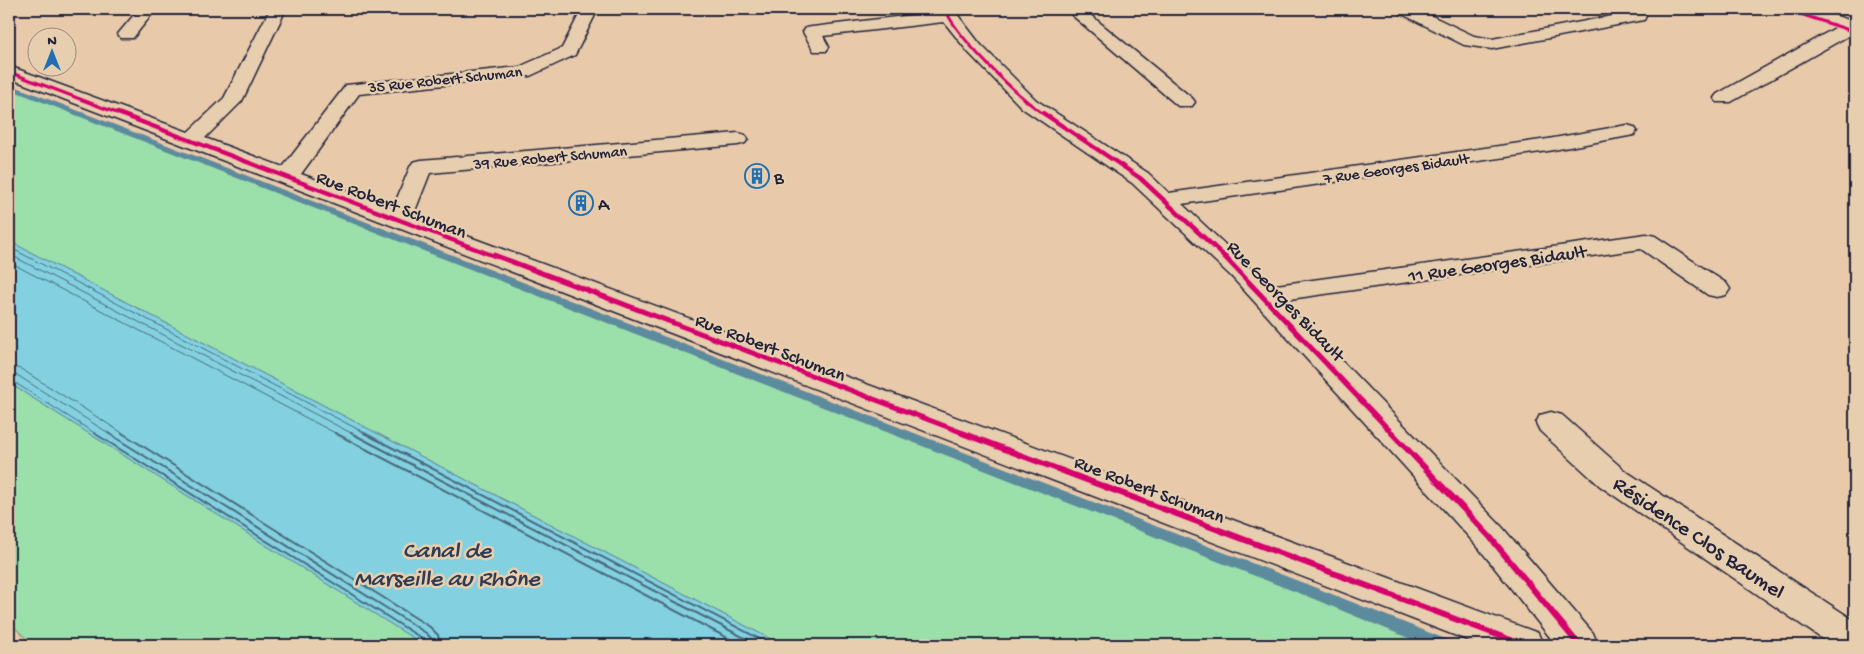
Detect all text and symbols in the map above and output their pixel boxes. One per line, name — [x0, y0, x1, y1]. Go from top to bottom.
north arrow — [28, 28, 78, 78]
text: N — [47, 33, 57, 50]
street label: 35 Rue Robert Schuman — [366, 64, 524, 99]
street label: 39 Rue Robert Schuman — [472, 143, 628, 176]
street label: 7 Rue Georges Bidault — [1321, 151, 1472, 190]
building icon: B — [744, 163, 770, 189]
street label: Rue Robert Schuman — [312, 167, 469, 246]
place label: B — [773, 168, 785, 191]
building icon: A — [568, 190, 594, 216]
place label: A — [598, 195, 611, 218]
street label: Rue Georges Bidault — [1221, 237, 1350, 370]
street label: 11 Rue Georges Bidault — [1406, 241, 1590, 290]
street label: Rue Robert Schuman — [691, 310, 848, 389]
street label: Rue Robert Schuman — [1070, 452, 1227, 531]
street label: Résidence Clos Baumel — [1607, 472, 1789, 607]
water label: Canal de Marseille au Rhône — [354, 538, 541, 595]

